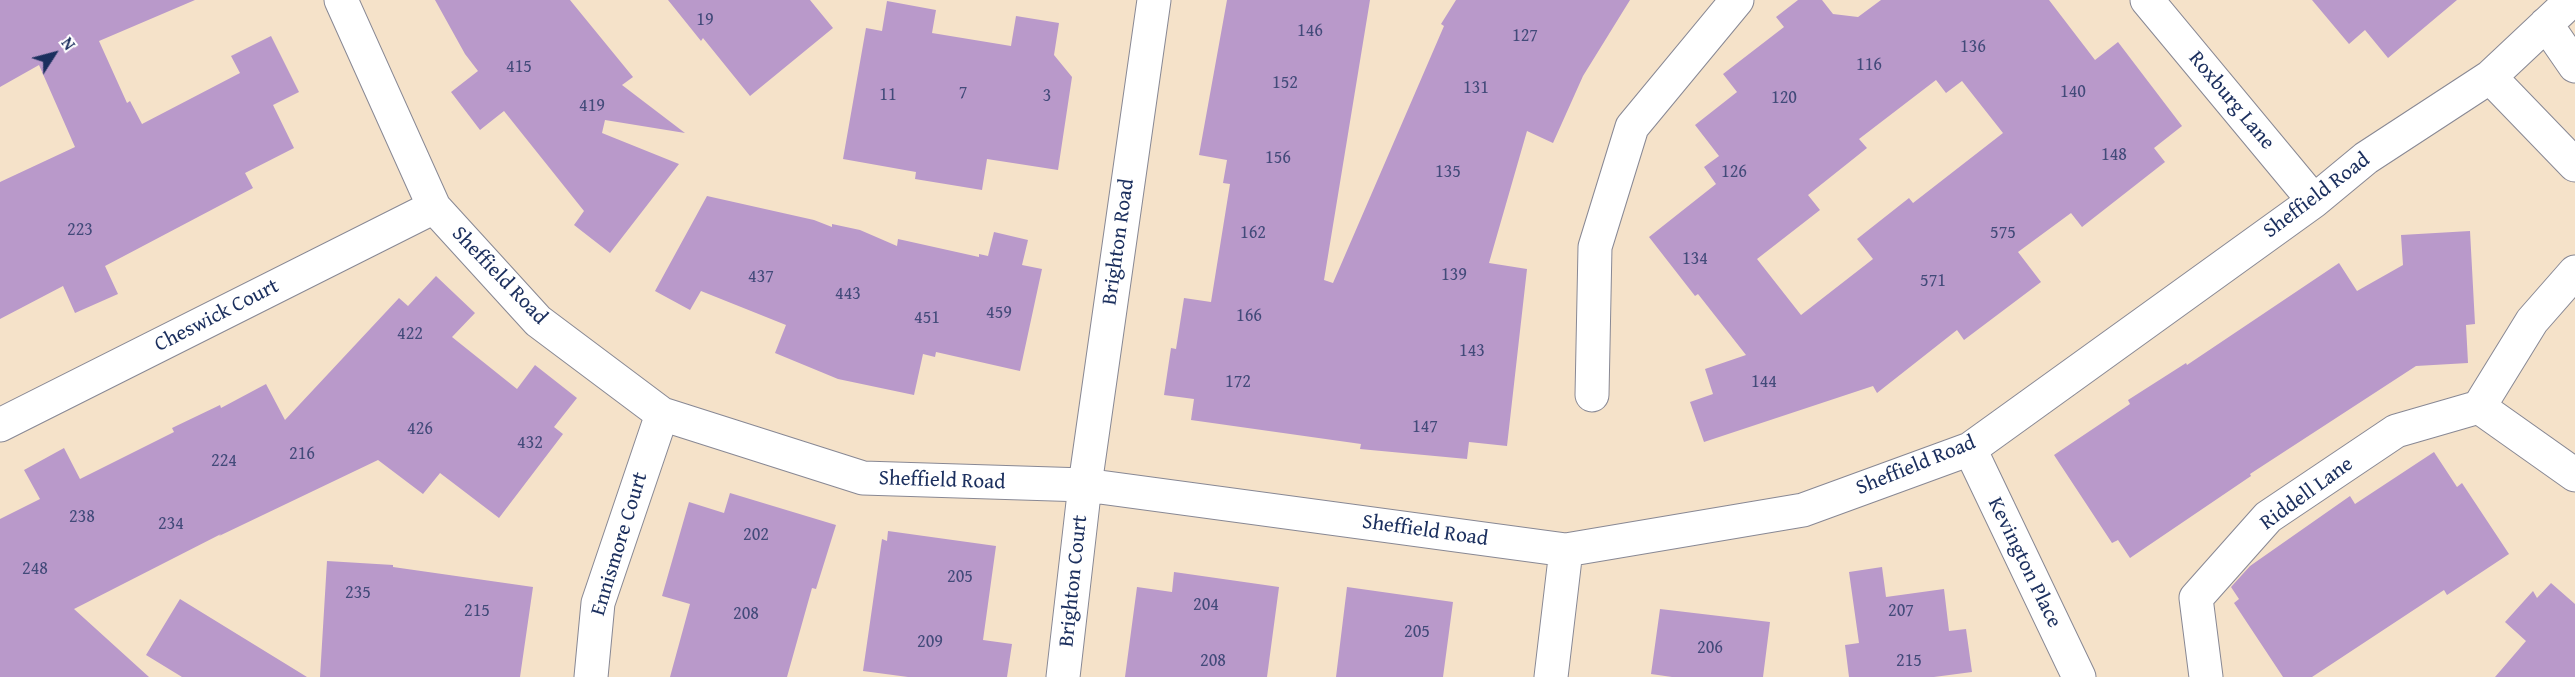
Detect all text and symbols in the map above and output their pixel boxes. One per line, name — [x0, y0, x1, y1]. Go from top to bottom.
house number: 19 — [696, 9, 714, 31]
house number: 146 — [1297, 20, 1323, 42]
north arrow — [24, 24, 84, 84]
house number: 127 — [1512, 25, 1538, 47]
text: N — [56, 32, 81, 55]
house number: 136 — [1960, 36, 1986, 58]
street label: Roxburg Lane — [2183, 47, 2279, 155]
house number: 116 — [1856, 54, 1882, 76]
house number: 415 — [506, 56, 532, 78]
house number: 152 — [1272, 72, 1298, 94]
house number: 131 — [1463, 77, 1489, 99]
house number: 140 — [2060, 81, 2086, 103]
house number: 7 — [959, 82, 967, 104]
house number: 11 — [879, 84, 897, 106]
house number: 3 — [1043, 85, 1051, 107]
house number: 120 — [1771, 87, 1797, 109]
house number: 419 — [579, 95, 605, 117]
house number: 148 — [2101, 144, 2127, 166]
house number: 156 — [1265, 147, 1291, 169]
street label: Sheffield Road — [2259, 148, 2375, 244]
house number: 135 — [1435, 161, 1461, 183]
house number: 126 — [1721, 161, 1747, 183]
street label: Brighton Road — [1098, 177, 1140, 307]
house number: 223 — [67, 219, 93, 241]
street label: Sheffield Road — [446, 222, 552, 330]
house number: 162 — [1240, 222, 1266, 244]
house number: 575 — [1990, 222, 2016, 244]
house number: 134 — [1682, 248, 1708, 270]
house number: 139 — [1441, 264, 1467, 286]
house number: 437 — [748, 266, 774, 288]
house number: 571 — [1920, 270, 1946, 292]
street label: Cheswick Court — [151, 274, 283, 358]
house number: 443 — [835, 283, 861, 305]
house number: 459 — [986, 302, 1012, 324]
house number: 166 — [1236, 305, 1262, 327]
house number: 451 — [914, 307, 940, 329]
house number: 422 — [397, 323, 423, 345]
house number: 143 — [1459, 340, 1485, 362]
house number: 172 — [1225, 371, 1251, 393]
house number: 144 — [1751, 371, 1777, 393]
house number: 147 — [1412, 416, 1438, 438]
house number: 426 — [407, 418, 433, 440]
street label: Sheffield Road — [1853, 431, 1979, 501]
house number: 432 — [517, 432, 543, 454]
house number: 216 — [289, 443, 315, 465]
house number: 224 — [211, 450, 237, 472]
street label: Riddell Lane — [2256, 452, 2358, 536]
street label: Sheffield Road — [878, 466, 1006, 496]
street label: Ennismore Court — [586, 469, 654, 619]
street label: Kevington Place — [1982, 494, 2066, 632]
house number: 238 — [69, 506, 95, 528]
street label: Sheffield Road — [1360, 510, 1490, 552]
house number: 234 — [158, 513, 184, 535]
street label: Brighton Court — [1055, 514, 1093, 648]
house number: 202 — [743, 524, 769, 546]
house number: 248 — [22, 558, 48, 580]
house number: 205 — [947, 566, 973, 588]
house number: 235 — [345, 582, 371, 604]
house number: 204 — [1193, 594, 1219, 616]
house number: 215 — [464, 600, 490, 622]
house number: 207 — [1888, 600, 1914, 622]
house number: 208 — [733, 603, 759, 625]
house number: 205 — [1404, 621, 1430, 643]
house number: 209 — [917, 631, 943, 653]
house number: 206 — [1697, 637, 1723, 659]
house number: 208 — [1200, 650, 1226, 672]
house number: 215 — [1896, 650, 1922, 672]

